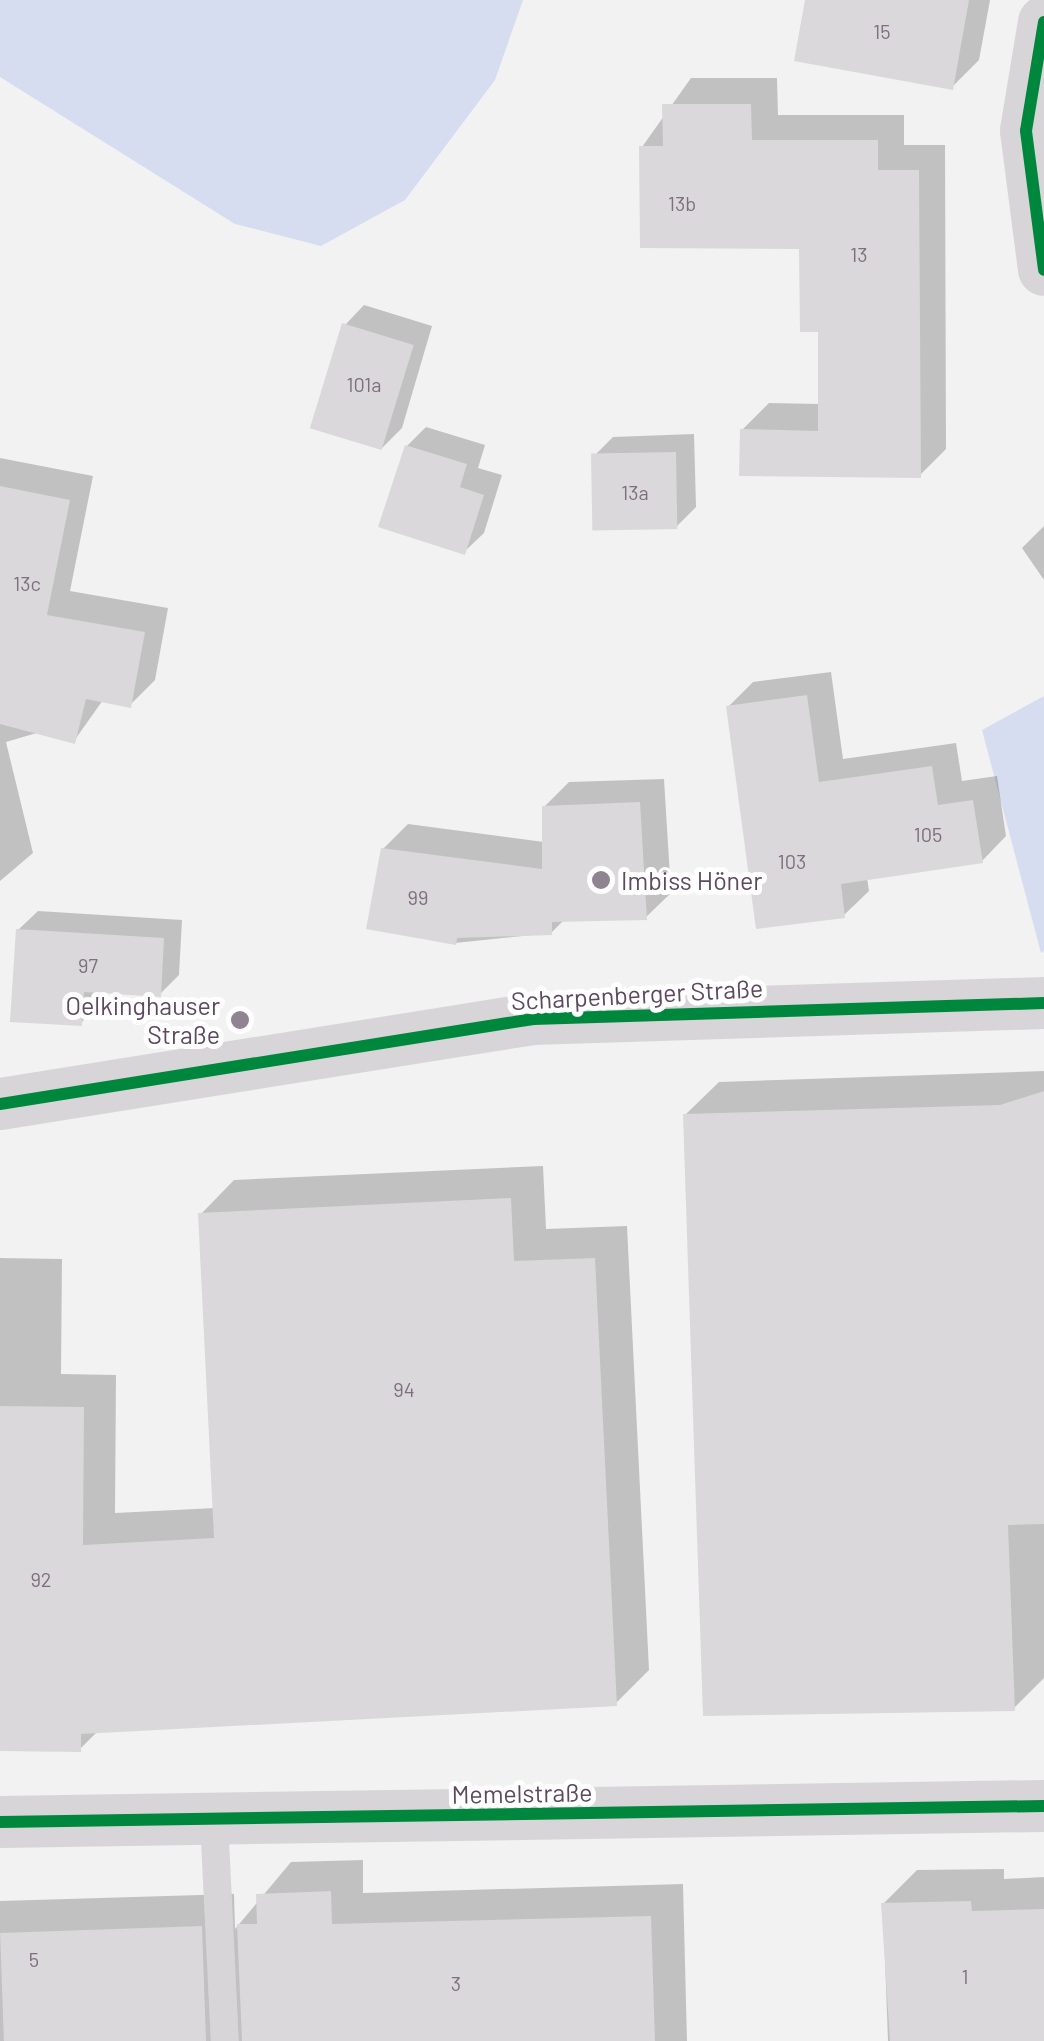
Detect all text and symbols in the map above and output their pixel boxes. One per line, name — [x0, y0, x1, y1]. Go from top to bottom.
house number: 15 — [873, 19, 891, 43]
house number: 13b — [668, 191, 696, 215]
house number: 13 — [850, 242, 868, 266]
house number: 101a — [347, 372, 381, 396]
house number: 13a — [621, 480, 649, 504]
house number: 13c — [13, 571, 41, 595]
house number: 105 — [914, 822, 942, 846]
house number: 103 — [778, 849, 806, 873]
place label: Imbiss Höner — [621, 865, 762, 895]
marker: Imbiss Höner — [590, 869, 612, 891]
house number: 99 — [408, 885, 428, 909]
house number: 97 — [78, 953, 98, 977]
street label: Scharpenberger Straße — [510, 972, 764, 1016]
place label: Oelkinghauser Straße — [66, 991, 220, 1050]
marker: Oelkinghauser Straße — [229, 1009, 251, 1031]
house number: 94 — [393, 1377, 415, 1401]
house number: 92 — [30, 1567, 52, 1591]
street label: Memelstraße — [451, 1777, 593, 1809]
house number: 5 — [29, 1947, 39, 1971]
house number: 1 — [962, 1964, 968, 1988]
house number: 3 — [451, 1971, 461, 1995]

